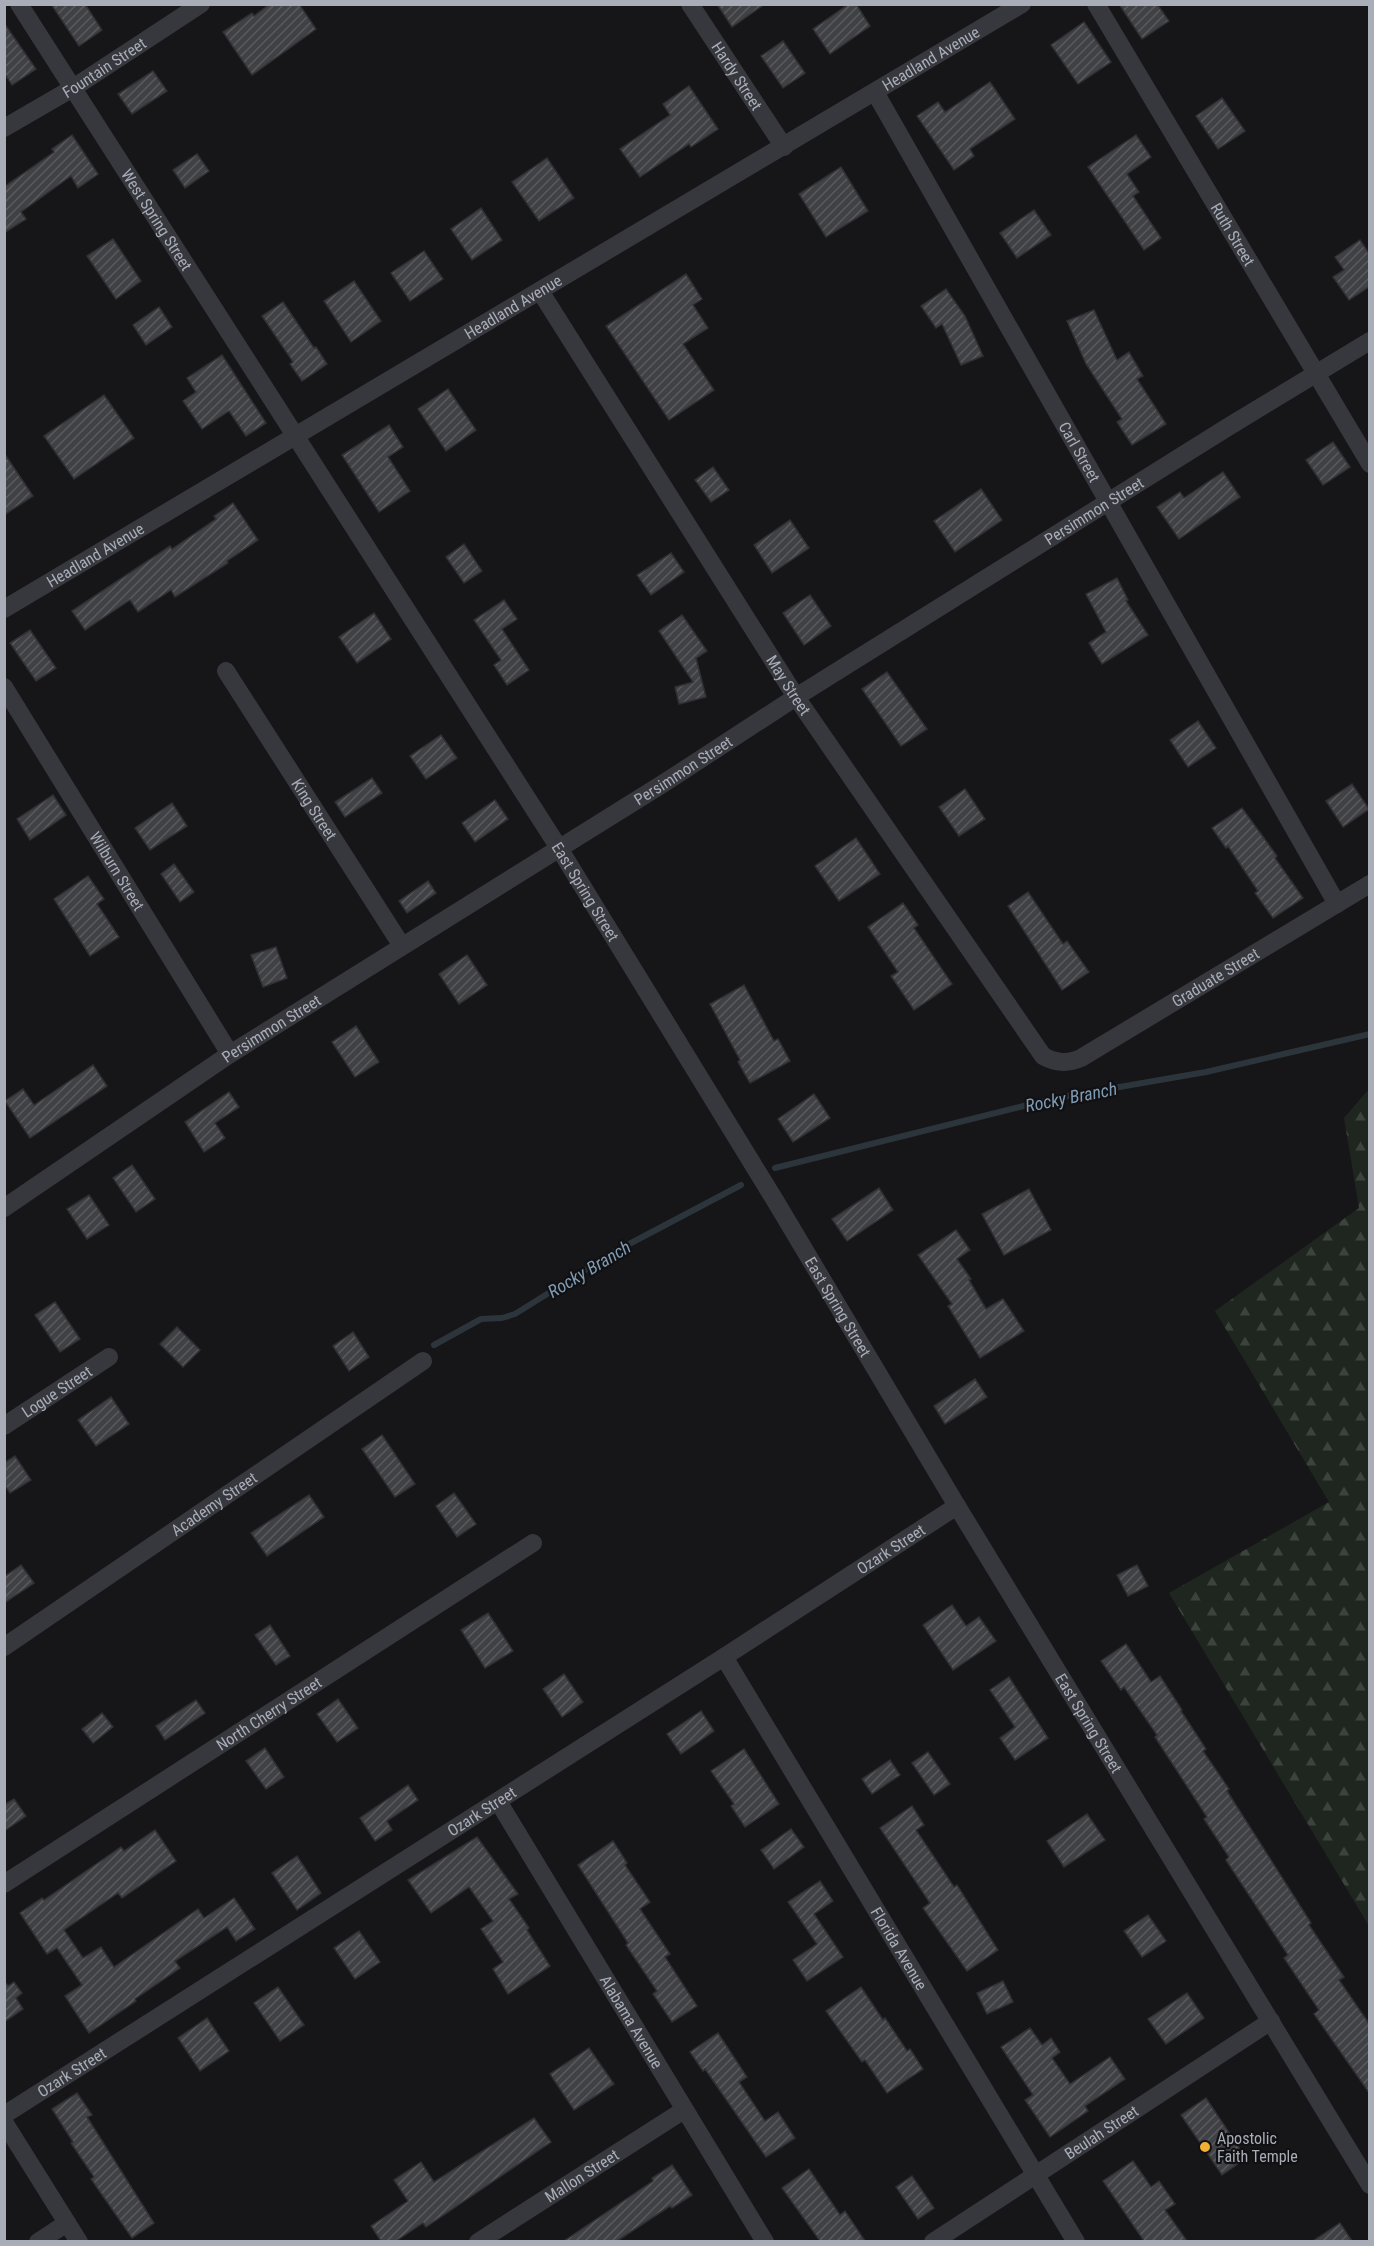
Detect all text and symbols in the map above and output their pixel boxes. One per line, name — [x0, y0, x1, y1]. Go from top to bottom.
street label: Headland Avenue — [879, 22, 983, 94]
street label: Fountain Street — [59, 33, 150, 102]
street label: Hardy Street — [708, 38, 767, 114]
street label: West Spring Street — [118, 165, 197, 274]
street label: Ruth Street — [1207, 199, 1259, 269]
street label: Headland Avenue — [461, 270, 565, 343]
street label: Carl Street — [1055, 418, 1105, 486]
street label: Persimmon Street — [1041, 473, 1147, 549]
street label: Headland Avenue — [43, 519, 147, 591]
street label: May Street — [763, 652, 815, 719]
street label: Persimmon Street — [630, 732, 736, 809]
street label: King Street — [288, 775, 341, 844]
street label: Wilburn Street — [86, 828, 149, 914]
street label: East Spring Street — [548, 838, 623, 945]
street label: Graduate Street — [1168, 944, 1263, 1011]
street label: Persimmon Street — [218, 990, 324, 1066]
water label: Rocky Branch — [1023, 1078, 1119, 1116]
water label: Rocky Branch — [544, 1236, 634, 1302]
street label: East Spring Street — [801, 1253, 875, 1360]
street label: Logue Street — [18, 1361, 95, 1421]
street label: Academy Street — [167, 1468, 261, 1540]
street label: Ozark Street — [853, 1520, 929, 1578]
street label: East Spring Street — [1052, 1670, 1127, 1776]
street label: North Cherry Street — [213, 1672, 325, 1754]
street label: Ozark Street — [444, 1782, 520, 1840]
street label: Florida Avenue — [867, 1903, 931, 1993]
street label: Alabama Avenue — [596, 1972, 667, 2072]
street label: Ozark Street — [34, 2043, 110, 2101]
street label: Beulah Street — [1061, 2101, 1142, 2163]
place label: Apostolic Faith Temple — [1217, 2129, 1298, 2166]
marker: Apostolic Faith Temple — [1198, 2140, 1212, 2154]
street label: Mallon Street — [541, 2145, 622, 2206]

